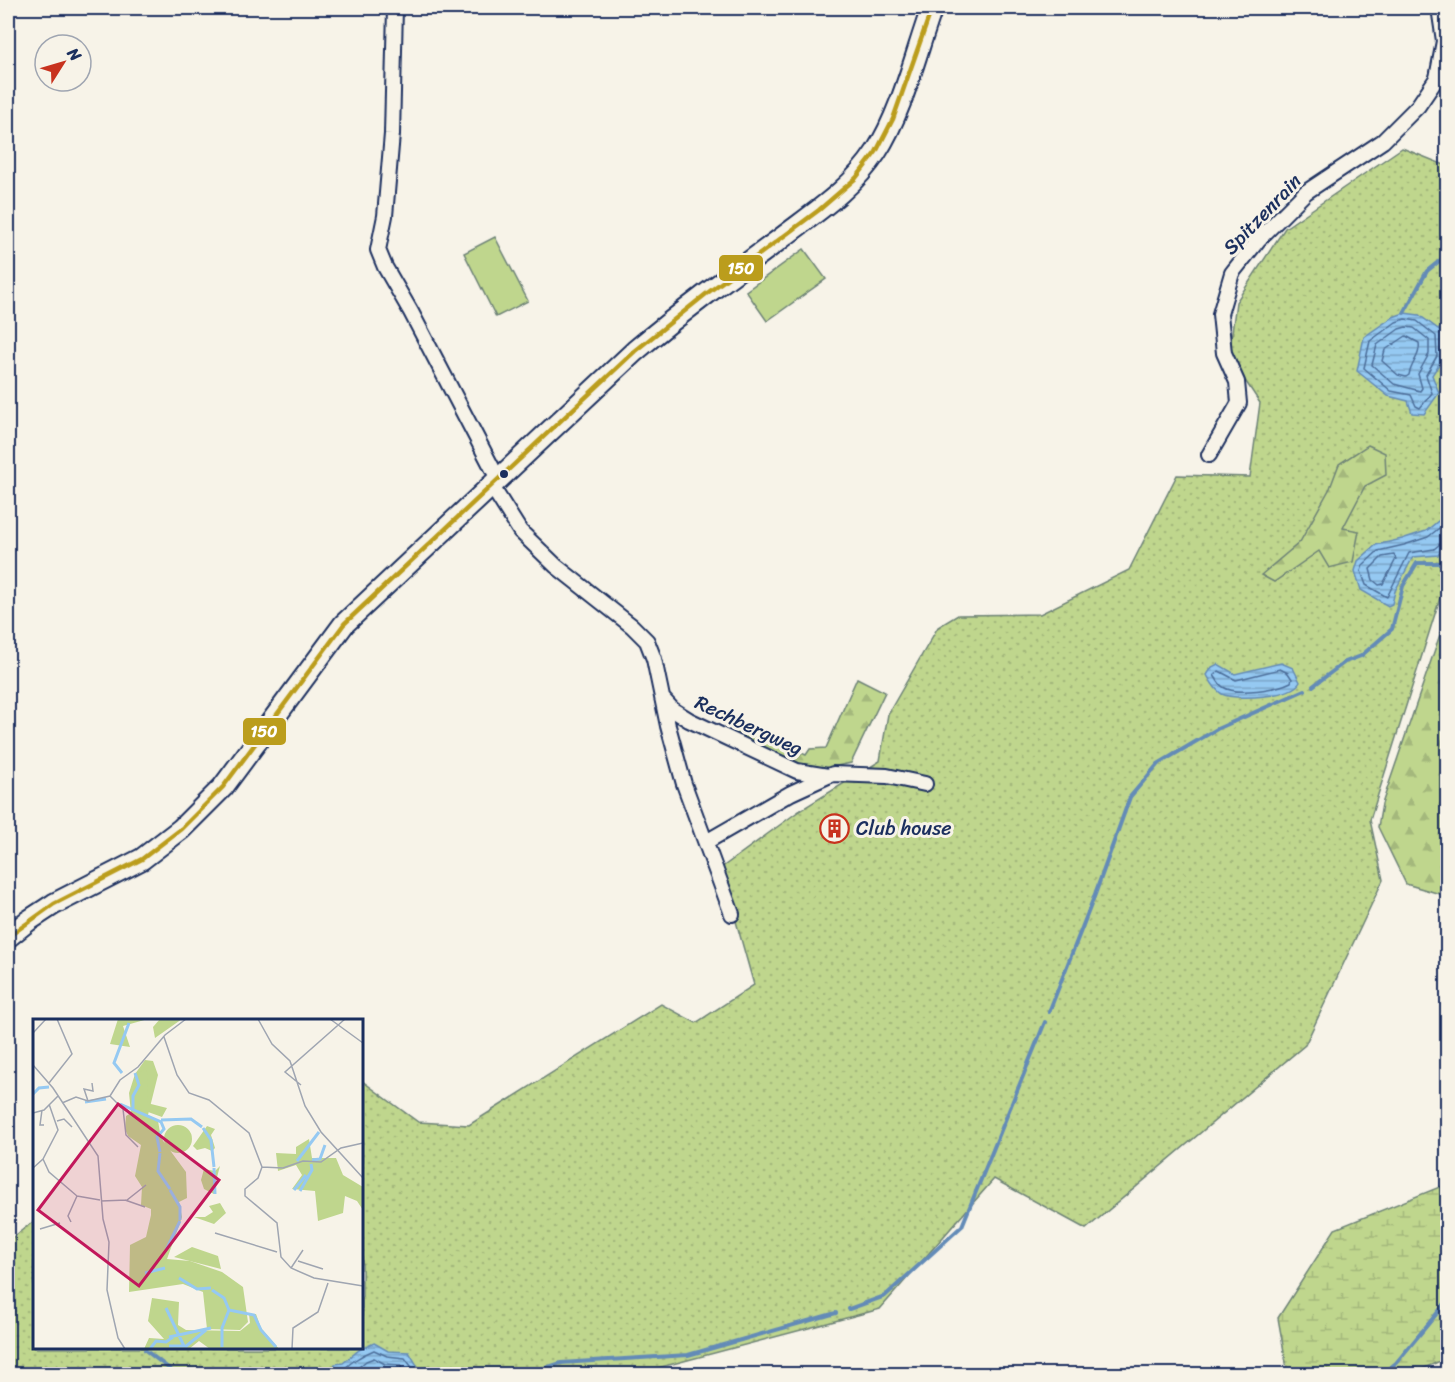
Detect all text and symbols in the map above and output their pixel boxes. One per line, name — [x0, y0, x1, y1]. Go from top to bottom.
north arrow — [33, 33, 93, 93]
text: N — [59, 40, 90, 68]
street label: Spitzenrain — [1214, 165, 1311, 263]
line badge: 150 — [718, 254, 764, 282]
text: 150 — [728, 254, 754, 283]
unlabelled marker — [498, 468, 510, 480]
street label: Rechbergweg — [689, 685, 809, 766]
line badge: 150 — [242, 717, 287, 746]
text: 150 — [251, 717, 277, 746]
place label: Club house — [856, 811, 952, 846]
building icon: Club house — [819, 812, 851, 844]
inset map — [33, 1019, 363, 1349]

